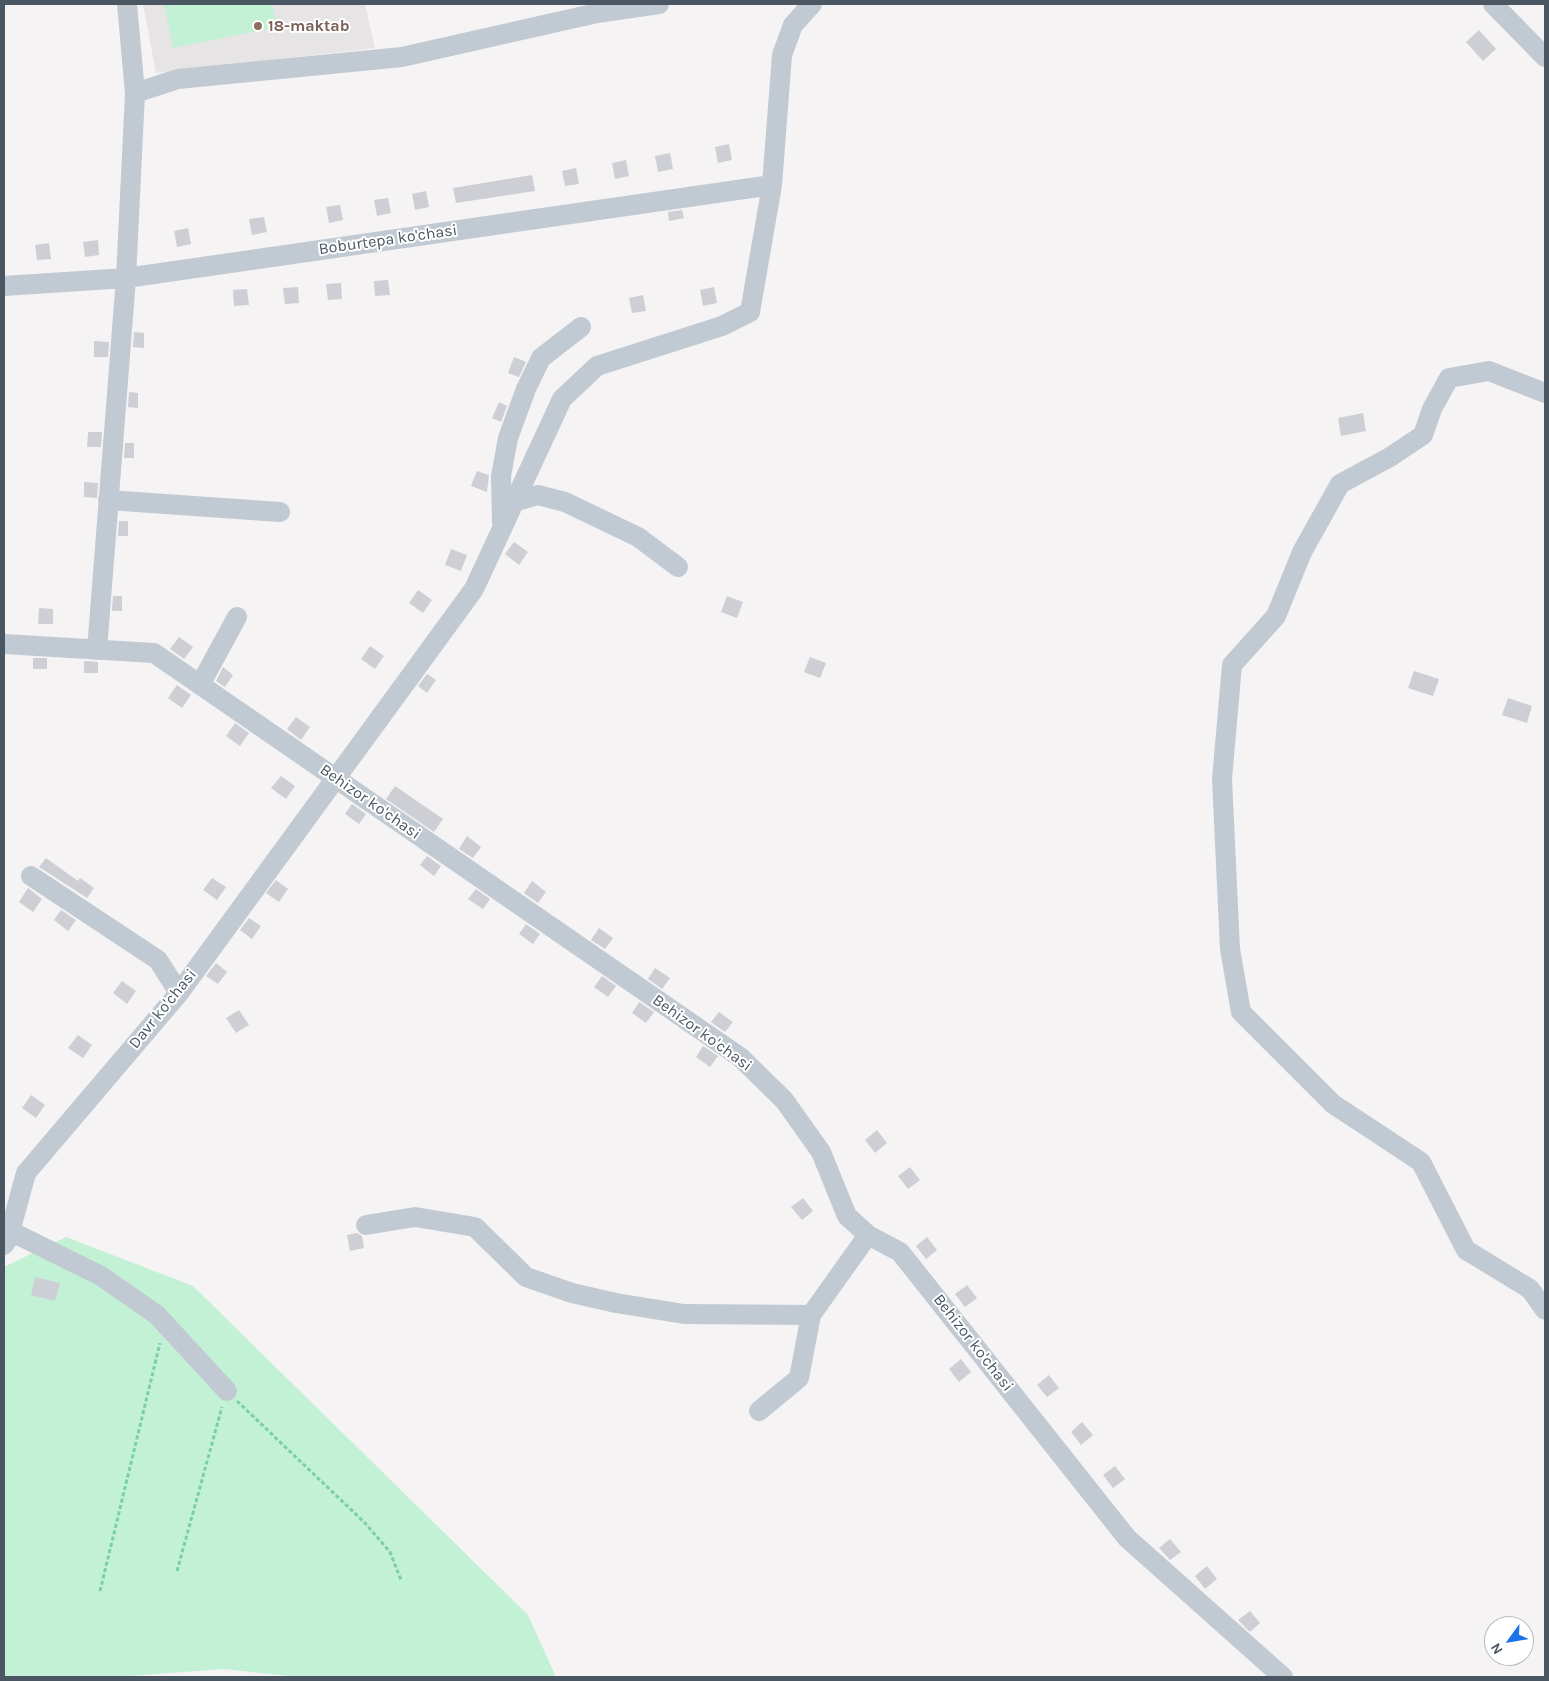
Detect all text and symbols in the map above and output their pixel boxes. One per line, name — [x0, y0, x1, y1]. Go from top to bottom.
place label: 18-maktab — [268, 16, 350, 36]
marker: 18-maktab — [252, 20, 264, 32]
street label: Boburtepa ko'chasi — [318, 221, 458, 259]
street label: Behizor ko'chasi — [316, 760, 424, 844]
street label: Davr ko'chasi — [125, 965, 201, 1053]
street label: Behizor ko'chasi — [648, 990, 756, 1076]
street label: Behizor ko'chasi — [929, 1290, 1017, 1396]
north arrow — [1484, 1616, 1534, 1666]
text: N — [1487, 1640, 1507, 1657]

